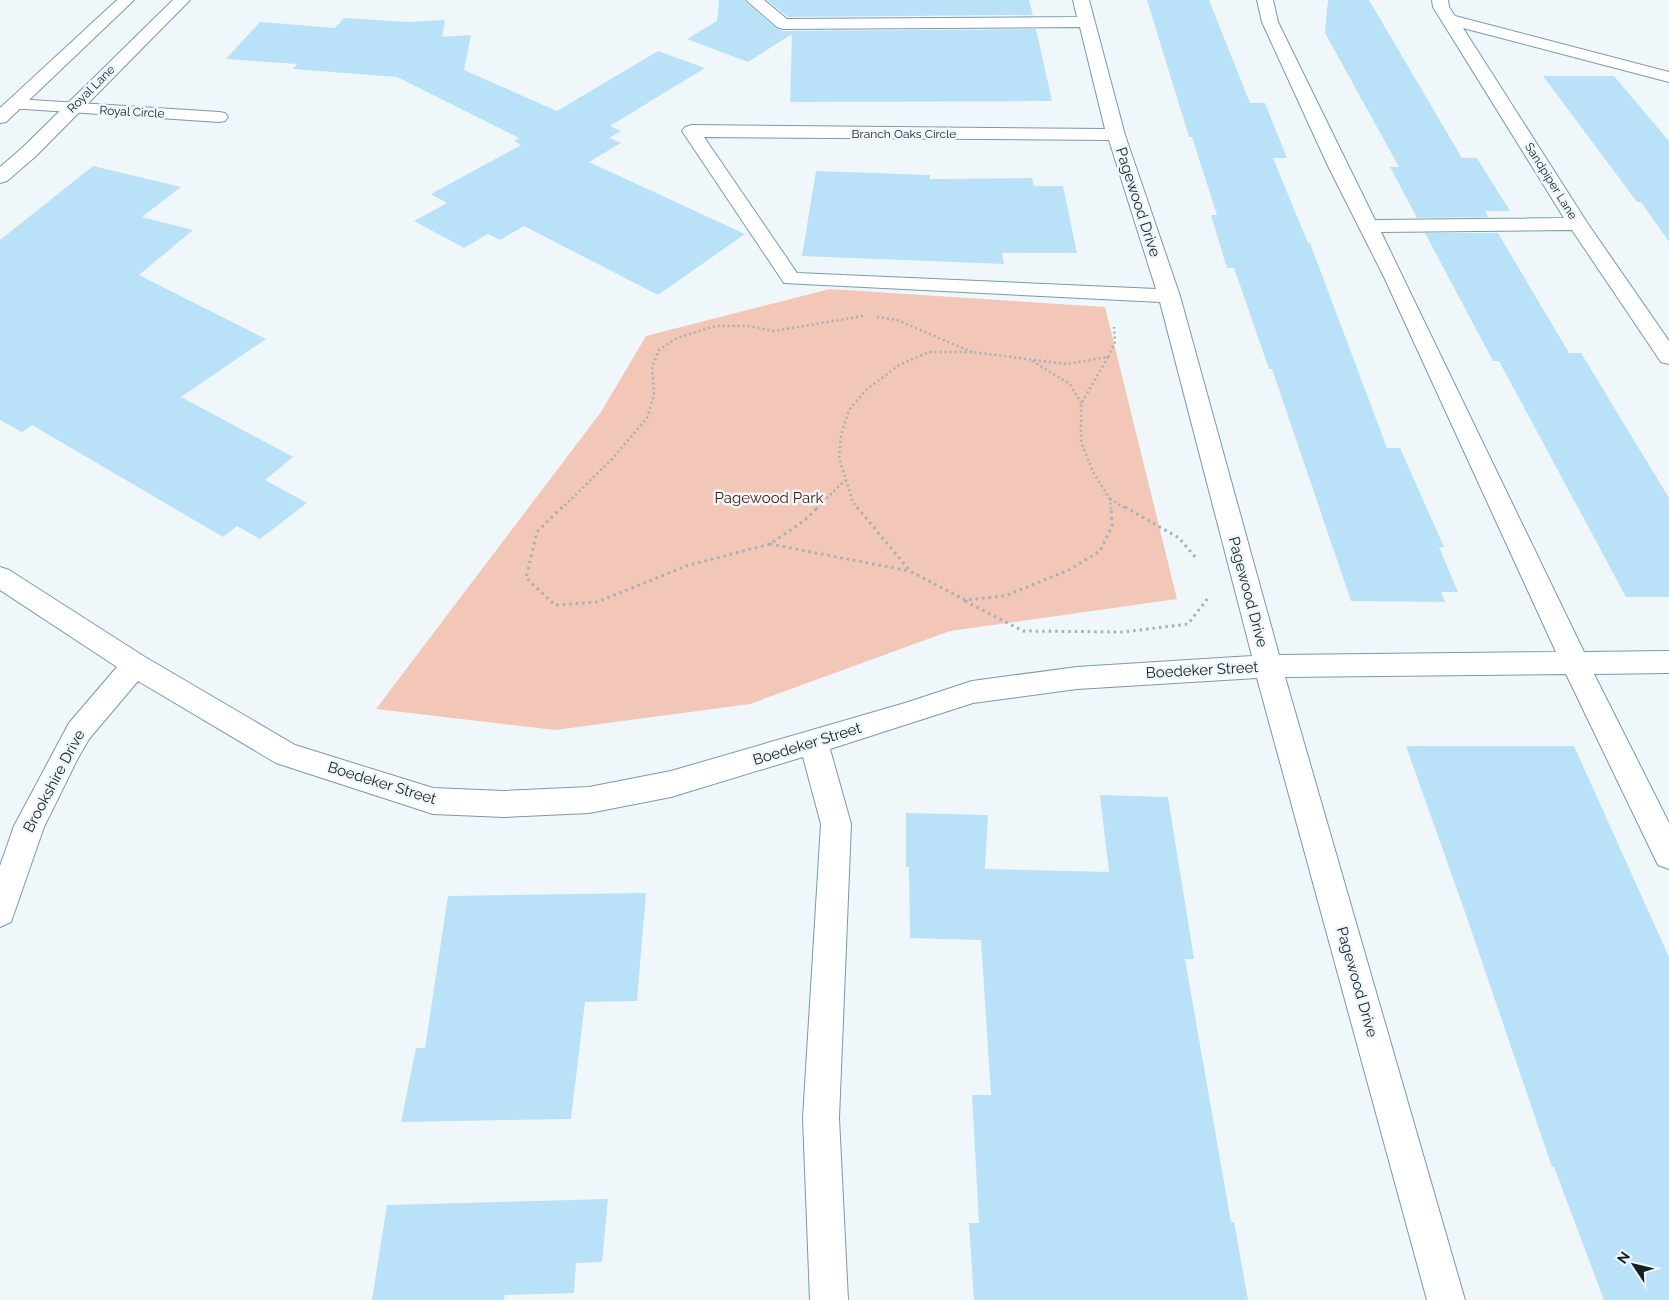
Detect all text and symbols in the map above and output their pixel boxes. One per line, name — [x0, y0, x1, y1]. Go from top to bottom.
street label: Royal Lane — [64, 62, 118, 116]
street label: Royal Circle — [99, 103, 165, 121]
street label: Branch Oaks Circle — [852, 127, 956, 141]
street label: Sandpiper Lane — [1522, 140, 1580, 222]
street label: Pagewood Drive — [1112, 145, 1164, 259]
park label: Pagewood Park — [715, 489, 823, 507]
street label: Pagewood Drive — [1225, 535, 1271, 650]
street label: Boedeker Street — [1145, 658, 1259, 682]
street label: Boedeker Street — [751, 719, 863, 769]
street label: Brookshire Drive — [19, 726, 89, 835]
street label: Boedeker Street — [326, 758, 438, 808]
street label: Pagewood Drive — [1333, 925, 1381, 1039]
north arrow — [1609, 1240, 1659, 1290]
text: N — [1614, 1249, 1633, 1267]

